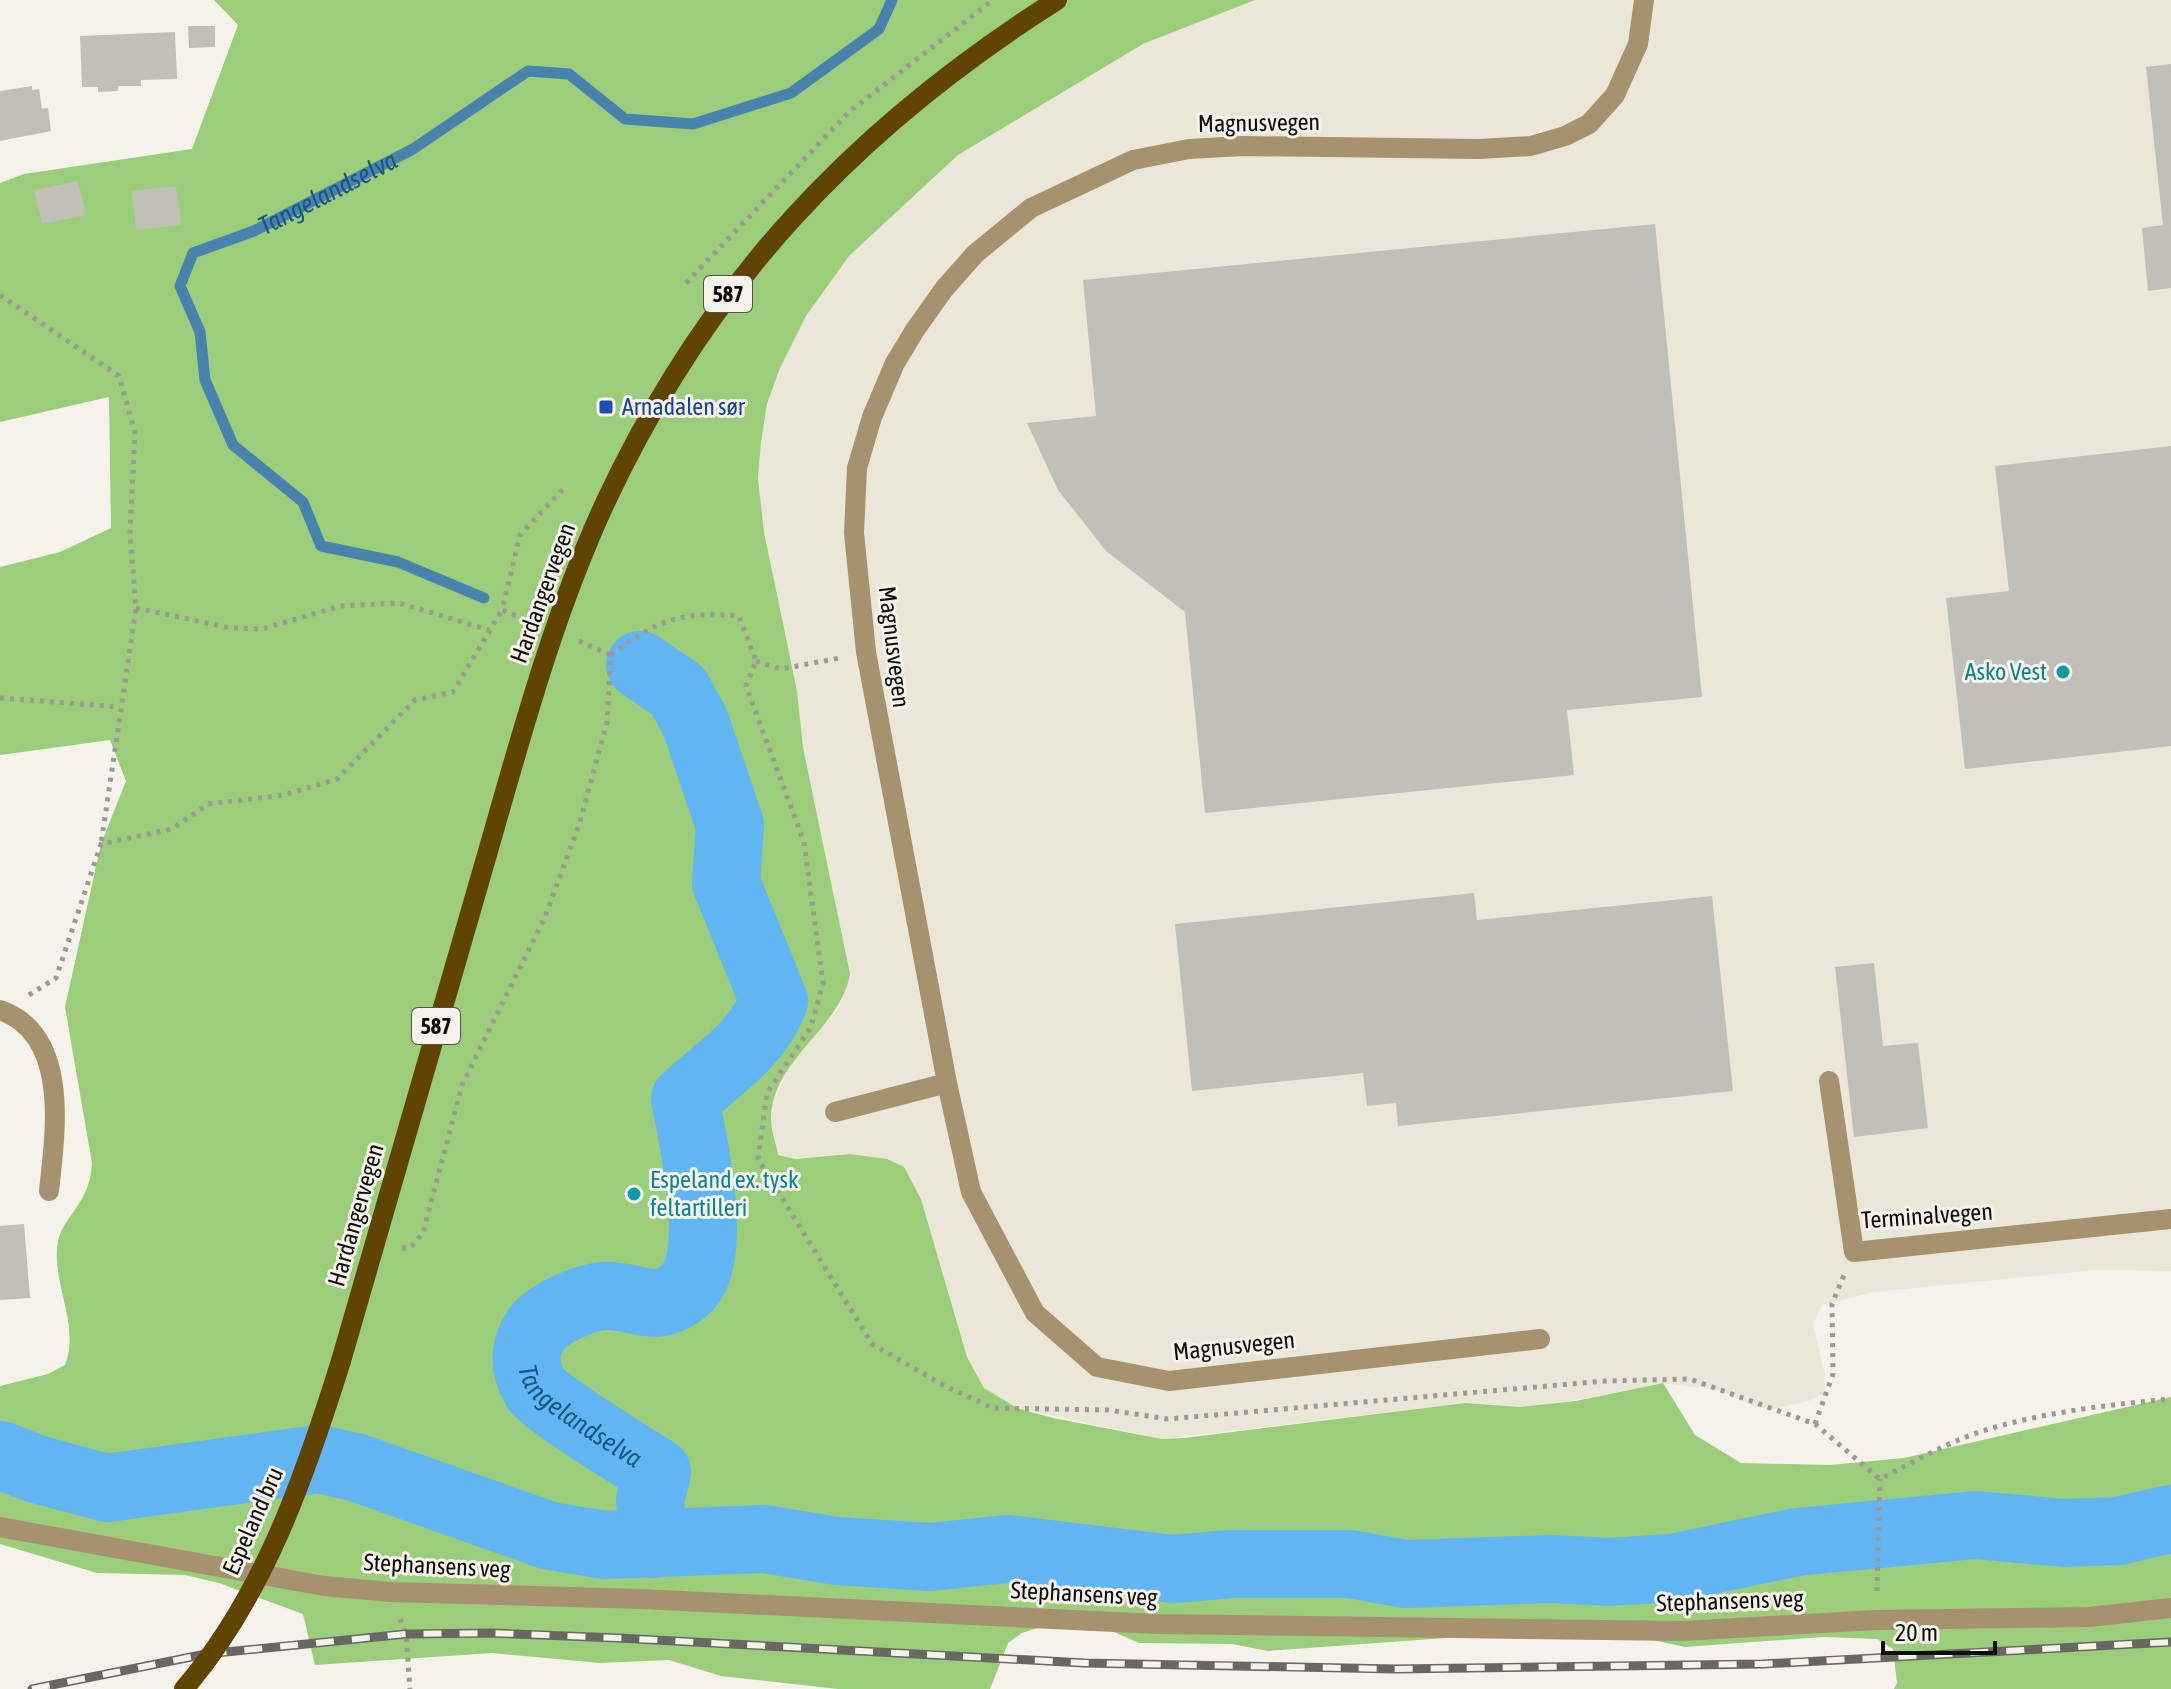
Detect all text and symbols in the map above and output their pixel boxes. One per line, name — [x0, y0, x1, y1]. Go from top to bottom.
street label: Magnusvegen — [1198, 108, 1320, 137]
water label: Tangelandselva — [253, 145, 402, 241]
road number: 587 — [704, 276, 752, 312]
place label: Arnadalen sør — [622, 393, 746, 420]
marker: Arnadalen sør — [597, 398, 615, 416]
street label: Hardangervegen — [505, 519, 580, 667]
street label: Magnusvegen — [874, 585, 915, 709]
place label: Asko Vest — [1965, 658, 2047, 685]
marker: Asko Vest — [2054, 663, 2072, 681]
road number: 587 — [412, 1008, 460, 1044]
street label: Hardangervegen — [322, 1140, 389, 1289]
place label: Espeland ex. tysk feltartilleri — [650, 1166, 799, 1221]
marker: Espeland ex. tysk feltartilleri — [625, 1185, 643, 1203]
street label: Terminalvegen — [1860, 1197, 1994, 1234]
street label: Magnusvegen — [1172, 1326, 1296, 1365]
water label: Tangelandselva — [512, 1362, 647, 1474]
street label: Espeland bru — [217, 1463, 288, 1579]
street label: Stephansens veg — [363, 1548, 512, 1583]
street label: Stephansens veg — [1010, 1576, 1159, 1611]
street label: Stephansens veg — [1656, 1584, 1805, 1617]
scale bar — [1883, 1605, 1995, 1655]
text: 20 m — [1895, 1619, 1938, 1646]

